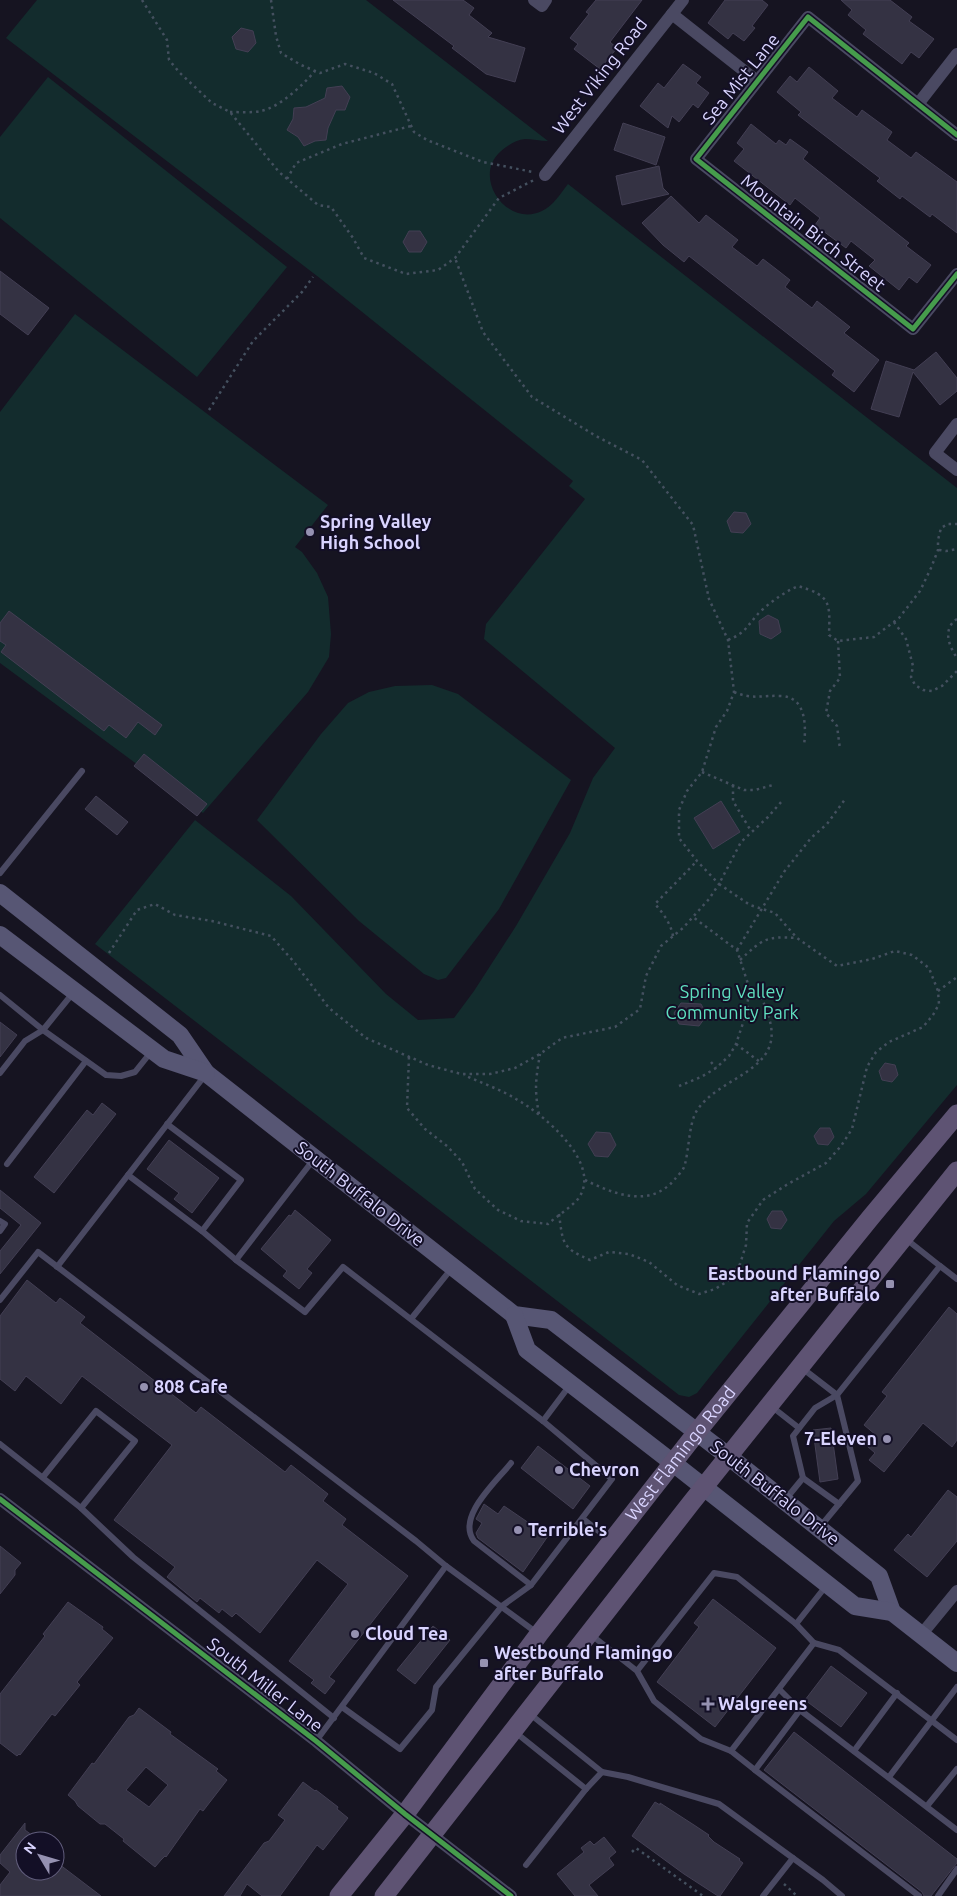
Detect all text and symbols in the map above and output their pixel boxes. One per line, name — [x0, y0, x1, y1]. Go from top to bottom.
street label: West Viking Road — [548, 14, 651, 137]
street label: Sea Mist Lane — [698, 29, 783, 128]
street label: Mountain Birch Street — [738, 170, 890, 295]
place label: Spring Valley High School — [320, 511, 432, 552]
marker: Spring Valley High School — [304, 526, 316, 538]
park label: Spring Valley Community Park — [665, 981, 799, 1022]
street label: South Buffalo Drive — [292, 1137, 429, 1250]
place label: Eastbound Flamingo after Buffalo — [708, 1263, 880, 1304]
marker: Eastbound Flamingo after Buffalo — [884, 1278, 896, 1290]
place label: 808 Cafe — [154, 1376, 228, 1396]
marker: 808 Cafe — [138, 1381, 150, 1393]
street label: West Flamingo Road — [621, 1382, 739, 1524]
place label: 7-Eleven — [804, 1428, 877, 1448]
marker: 7-Eleven — [881, 1433, 893, 1445]
street label: South Buffalo Drive — [707, 1436, 844, 1549]
place label: Chevron — [569, 1459, 640, 1479]
marker: Chevron — [553, 1464, 565, 1476]
place label: Terrible's — [528, 1519, 607, 1539]
marker: Terrible's — [512, 1524, 524, 1536]
place label: Cloud Tea — [365, 1623, 448, 1643]
marker: Cloud Tea — [349, 1628, 361, 1640]
street label: South Miller Lane — [204, 1633, 327, 1735]
place label: Westbound Flamingo after Buffalo — [494, 1642, 673, 1683]
marker: Westbound Flamingo after Buffalo — [478, 1657, 490, 1669]
place label: Walgreens — [718, 1693, 807, 1713]
marker: Walgreens — [702, 1698, 714, 1710]
north arrow — [15, 1831, 65, 1881]
text: N — [20, 1839, 39, 1857]

